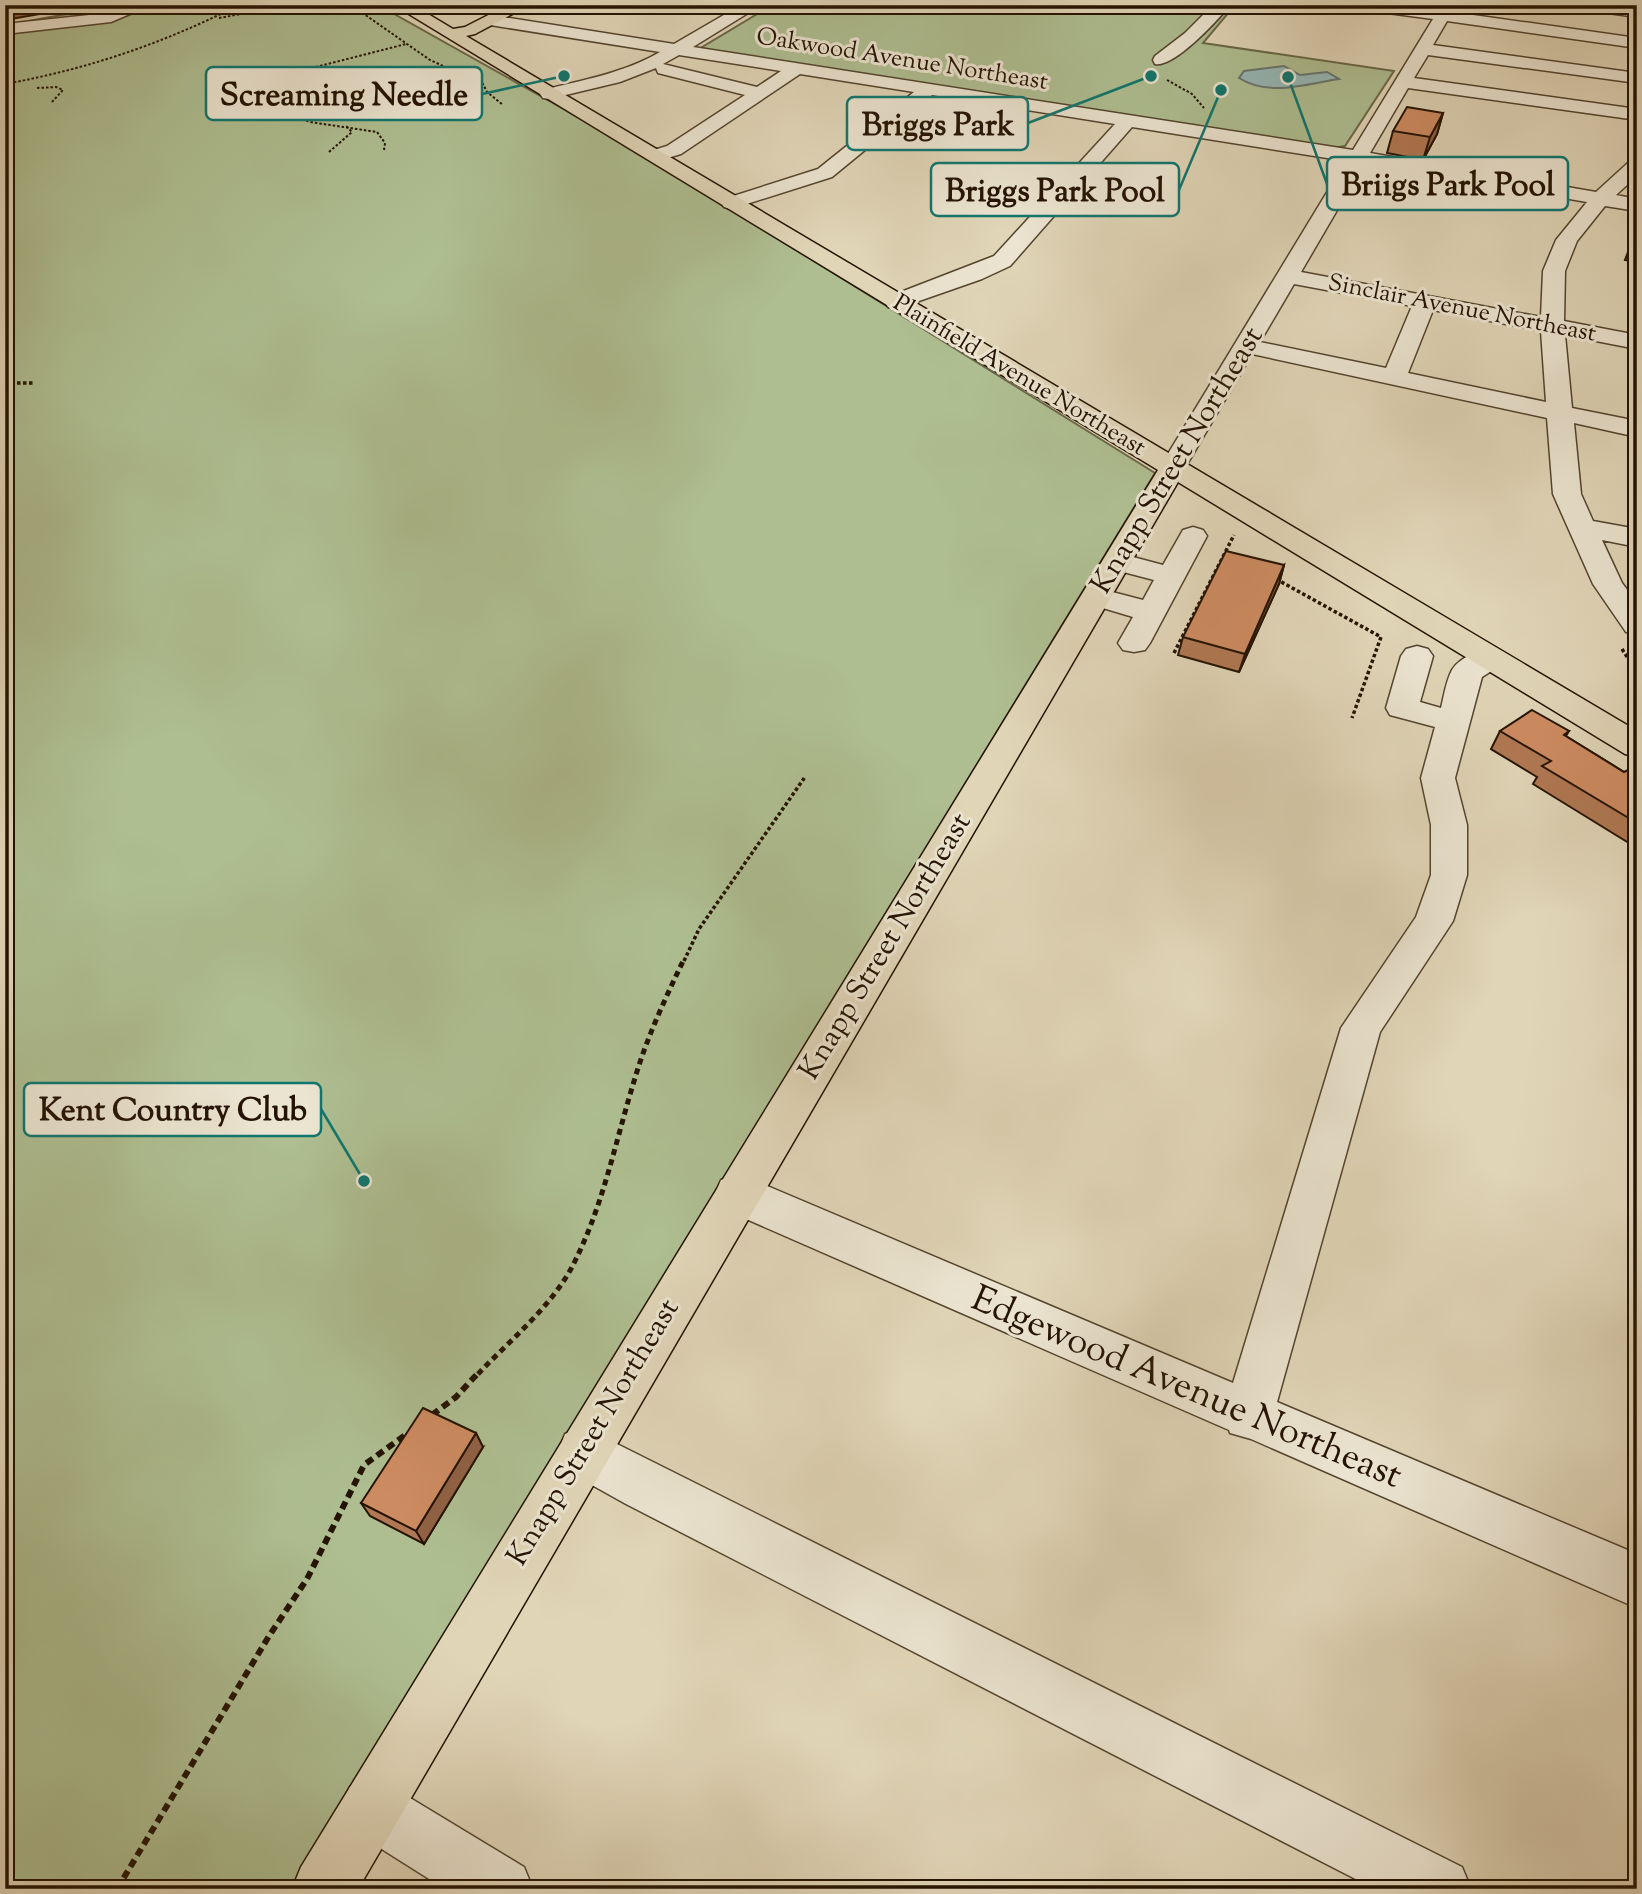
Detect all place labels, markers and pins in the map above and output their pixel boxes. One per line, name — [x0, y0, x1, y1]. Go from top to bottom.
callout: Screaming Needle — [206, 67, 482, 120]
callout: Briggs Park — [847, 97, 1028, 150]
callout: Briigs Park Pool — [1327, 157, 1568, 210]
callout: Briggs Park Pool — [931, 163, 1179, 216]
callout: Kent Country Club — [24, 1083, 321, 1136]

